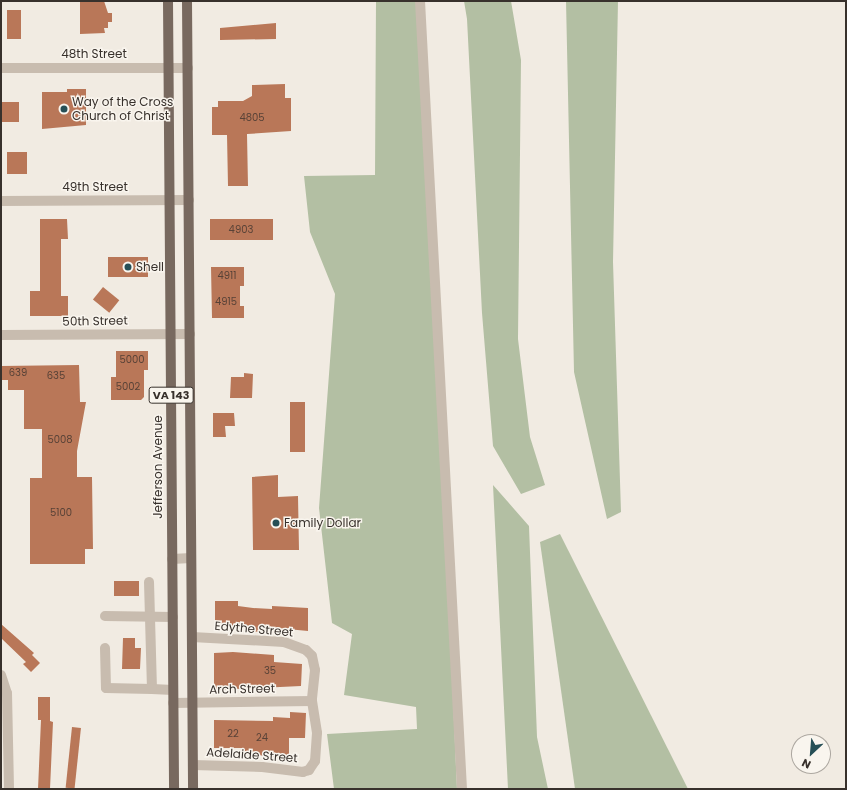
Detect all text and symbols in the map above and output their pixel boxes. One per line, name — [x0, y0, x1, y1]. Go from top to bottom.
street label: 48th Street — [61, 47, 127, 61]
place label: Way of the Cross Church of Christ — [72, 95, 173, 123]
marker: Way of the Cross Church of Christ — [59, 104, 69, 114]
house number: 4805 — [239, 112, 265, 124]
street label: 49th Street — [62, 180, 128, 194]
house number: 4903 — [229, 224, 253, 236]
place label: Shell — [136, 260, 164, 274]
marker: Shell — [123, 262, 133, 272]
house number: 4911 — [218, 270, 236, 282]
house number: 4915 — [215, 296, 237, 308]
street label: 50th Street — [62, 313, 128, 329]
house number: 5000 — [119, 354, 145, 366]
house number: 639 — [9, 367, 27, 379]
house number: 635 — [47, 370, 65, 382]
house number: 5002 — [116, 381, 140, 393]
road number: VA 143 — [148, 386, 194, 404]
street label: Jefferson Avenue — [151, 415, 165, 519]
house number: 5008 — [47, 434, 73, 446]
house number: 5100 — [50, 507, 72, 519]
place label: Family Dollar — [284, 516, 361, 530]
marker: Family Dollar — [271, 518, 281, 528]
street label: Edythe Street — [214, 618, 294, 640]
house number: 35 — [264, 665, 276, 677]
street label: Arch Street — [209, 681, 275, 697]
house number: 22 — [227, 728, 239, 740]
house number: 24 — [256, 732, 268, 744]
north arrow — [791, 734, 831, 774]
street label: Adelaide Street — [206, 745, 298, 765]
text: N — [799, 755, 813, 773]

